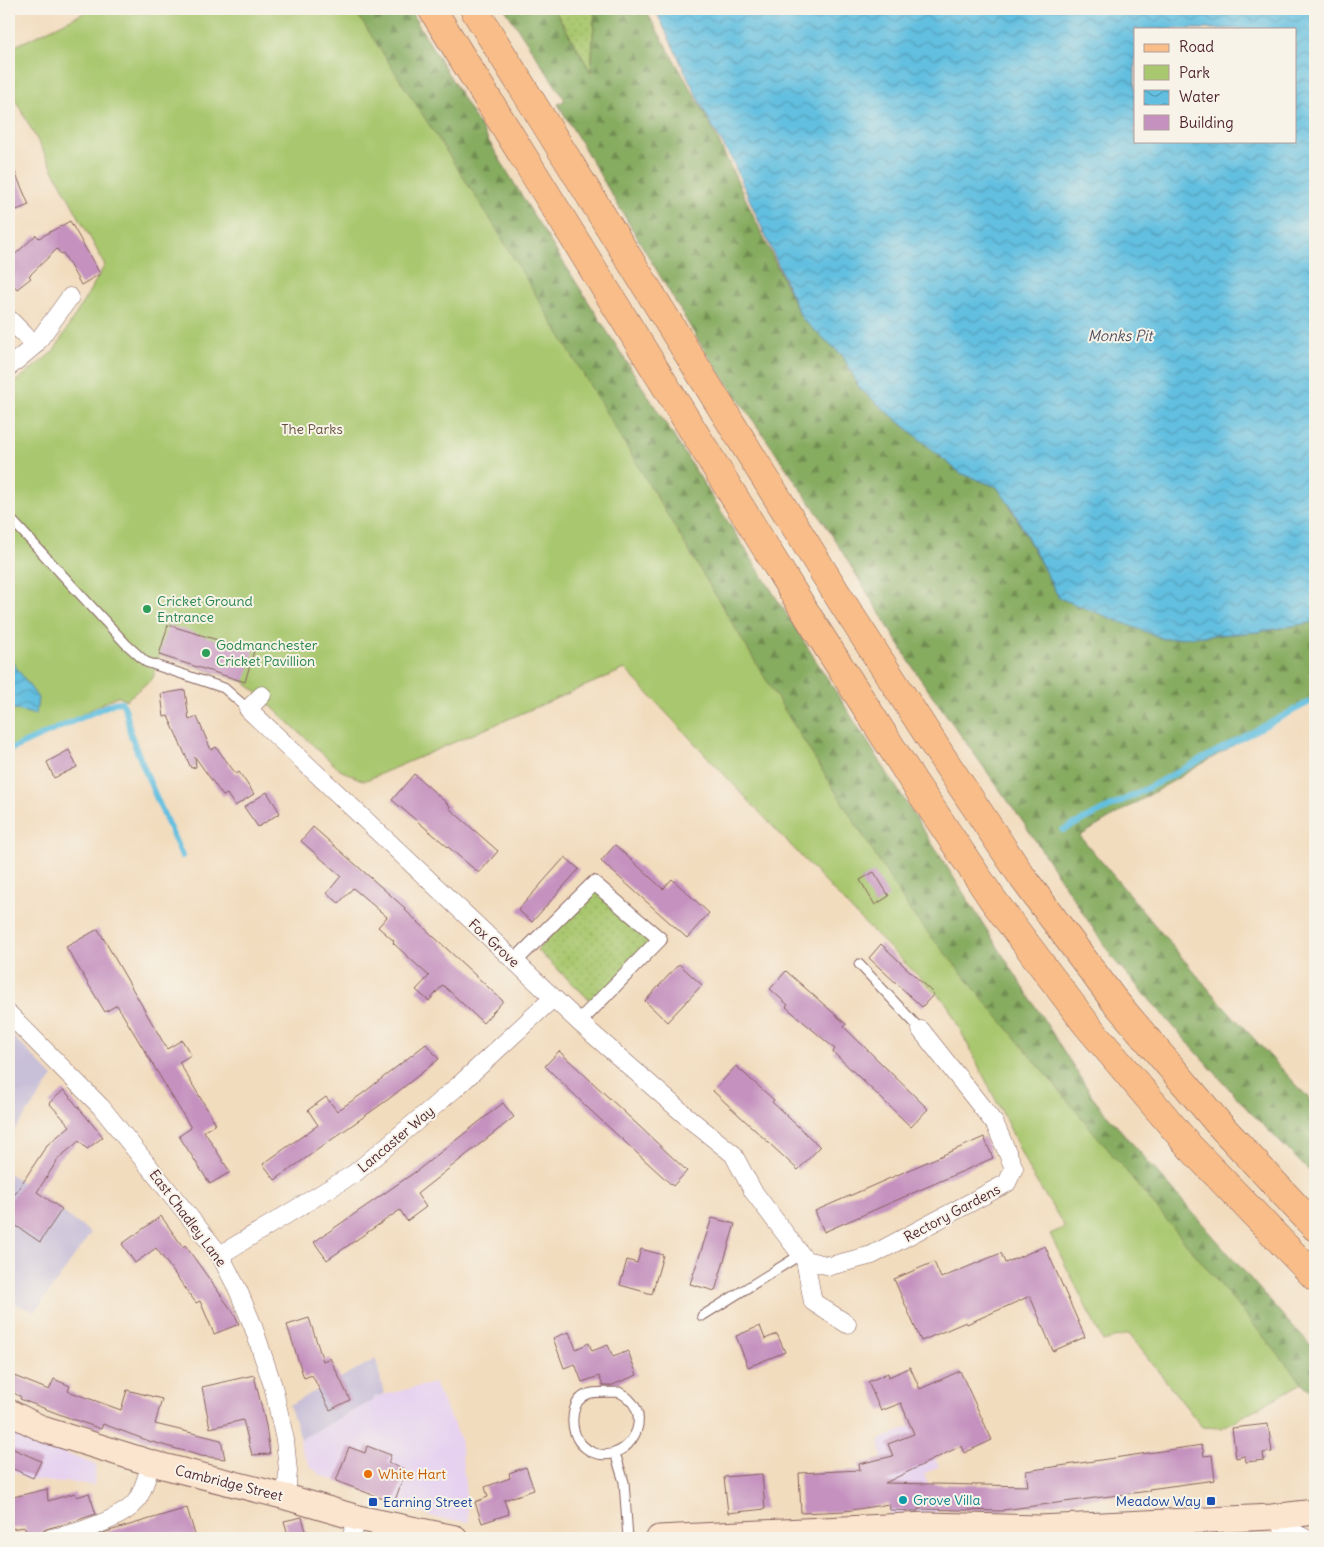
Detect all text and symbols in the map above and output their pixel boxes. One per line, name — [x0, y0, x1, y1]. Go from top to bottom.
legend — [1134, 28, 1296, 142]
text: Road — [1179, 37, 1214, 56]
text: Park — [1179, 63, 1210, 82]
text: Water — [1179, 87, 1220, 106]
text: Building — [1179, 113, 1234, 132]
water label: Monks Pit — [1088, 326, 1154, 345]
park label: The Parks — [281, 420, 343, 438]
place label: Cricket Ground Entrance — [157, 592, 253, 626]
marker: Cricket Ground Entrance — [141, 603, 153, 615]
place label: Godmanchester Cricket Pavillion — [216, 636, 318, 670]
marker: Godmanchester Cricket Pavillion — [200, 647, 212, 659]
street label: Fox Grove — [465, 915, 523, 971]
street label: Lancaster Way — [354, 1102, 438, 1176]
street label: East Chadley Lane — [146, 1166, 230, 1270]
street label: Rectory Gardens — [901, 1180, 1003, 1246]
street label: Cambridge Street — [173, 1461, 285, 1505]
place label: White Hart — [378, 1465, 446, 1483]
marker: White Hart — [362, 1468, 374, 1480]
place label: Grove Villa — [913, 1491, 980, 1509]
place label: Meadow Way — [1116, 1492, 1201, 1510]
place label: Earning Street — [383, 1493, 473, 1511]
marker: Grove Villa — [897, 1494, 909, 1506]
marker: Meadow Way — [1205, 1495, 1217, 1507]
marker: Earning Street — [367, 1496, 379, 1508]

